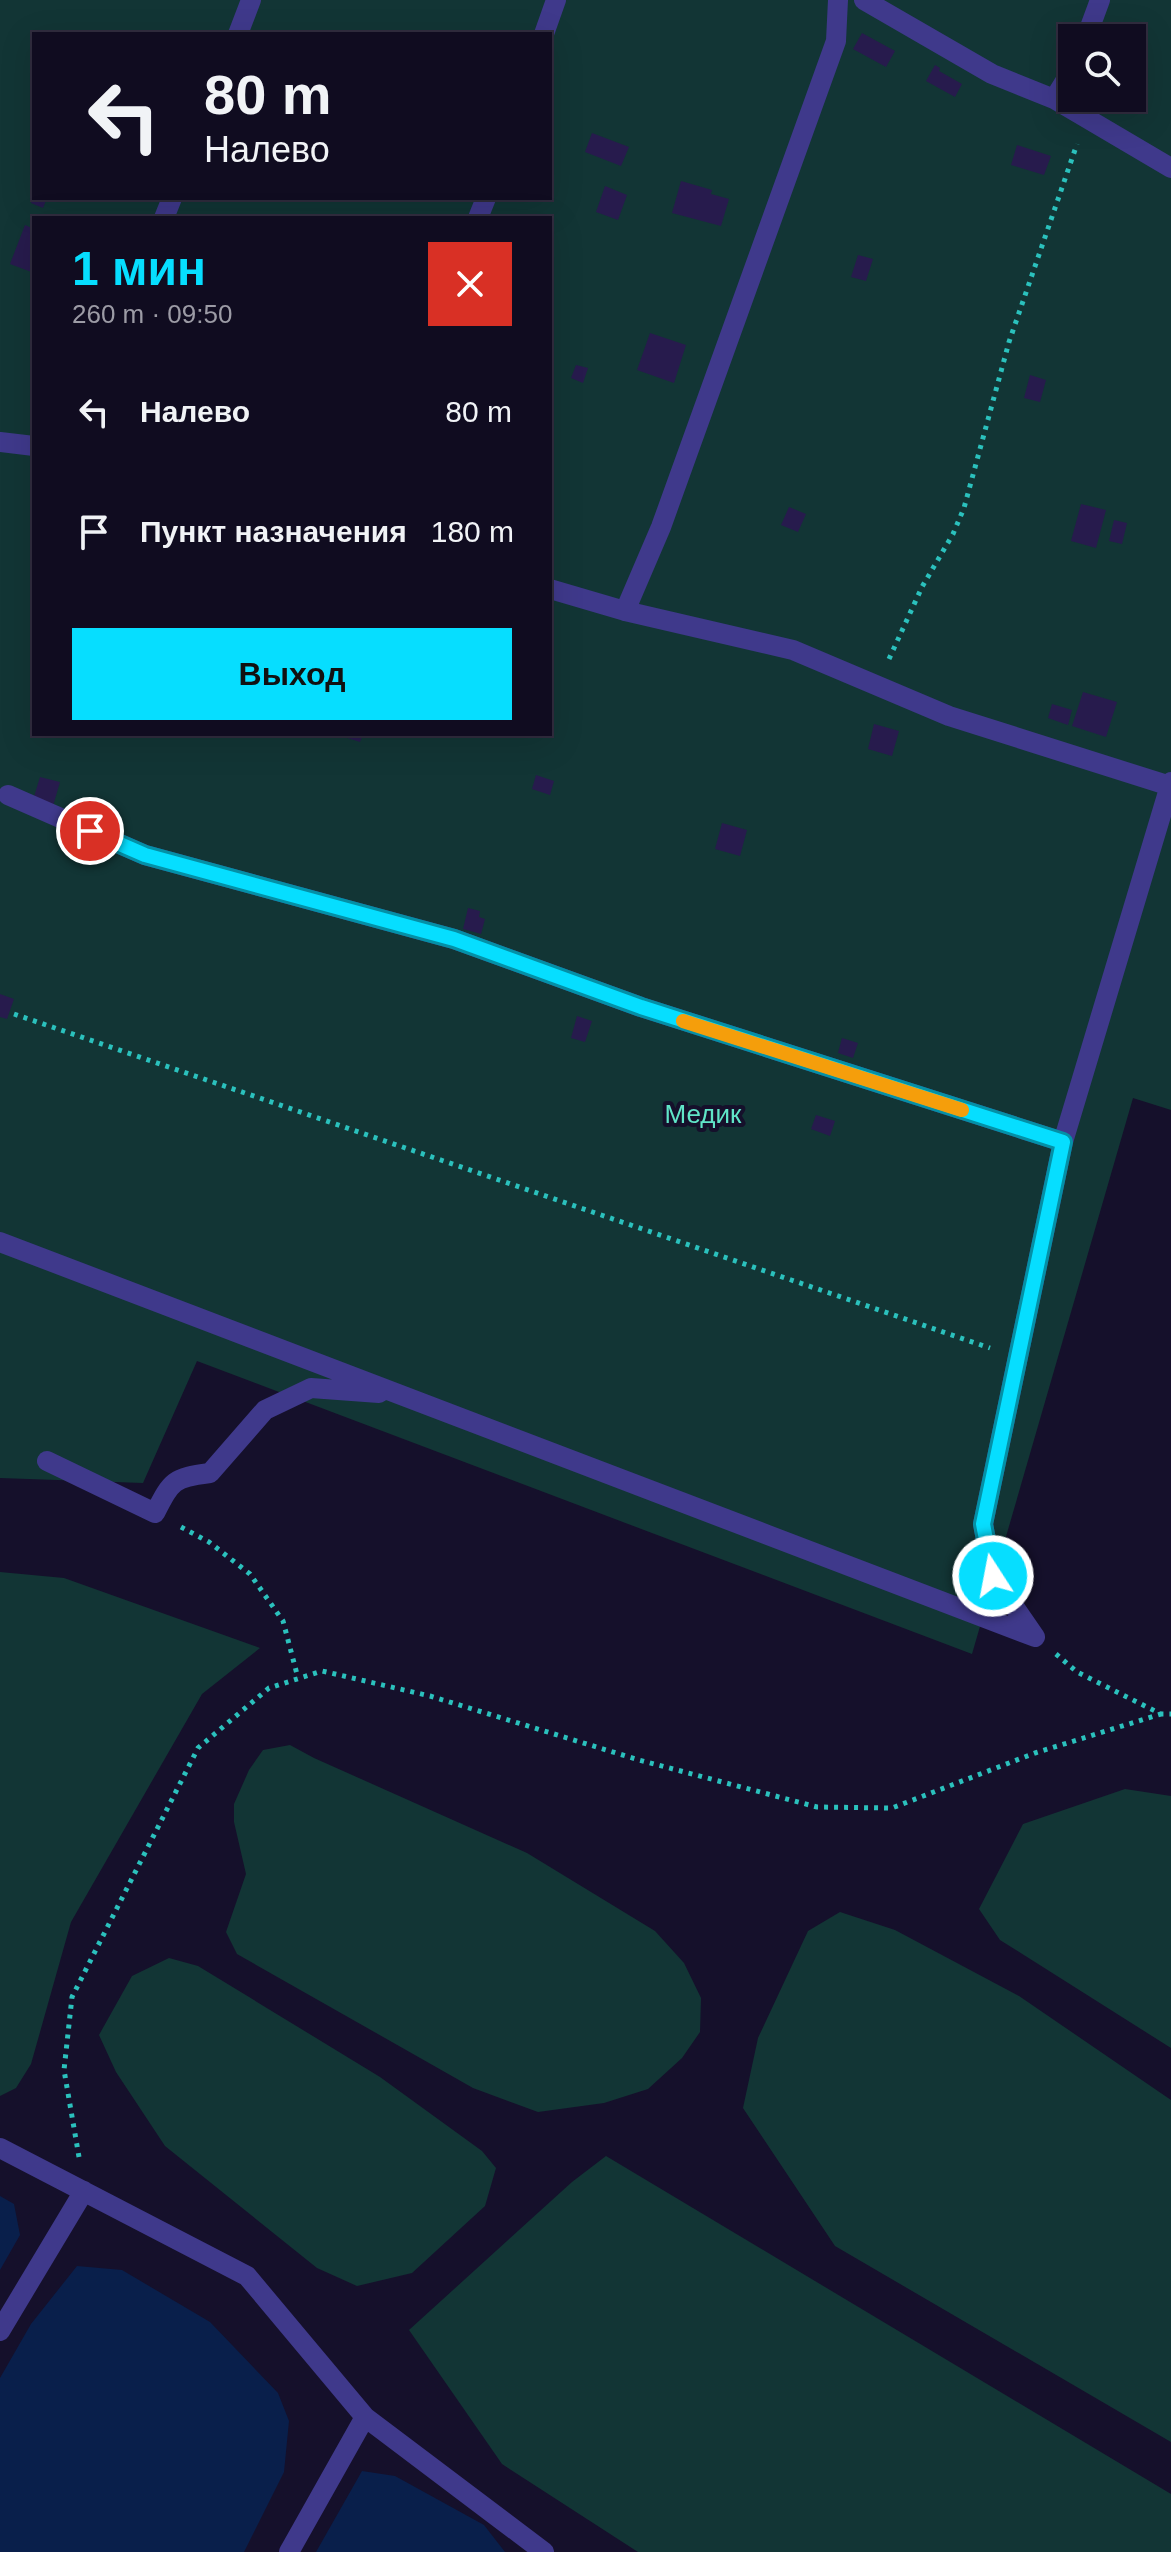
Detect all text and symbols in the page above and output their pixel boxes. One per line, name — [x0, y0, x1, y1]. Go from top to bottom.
map controls — [1058, 24, 1146, 112]
button: search — [1058, 24, 1146, 112]
text: 80 m — [204, 63, 332, 126]
icon: left — [72, 64, 176, 168]
text: Налево — [204, 129, 330, 170]
text: 1 мин — [72, 242, 206, 295]
button: close — [428, 242, 512, 326]
text: 260 m · 09:50 — [72, 299, 232, 329]
icon: left — [72, 390, 116, 434]
text: Налево — [140, 395, 250, 428]
text: 80 m — [445, 395, 512, 428]
icon: arrive — [72, 510, 116, 554]
text: Пункт назначения — [140, 515, 407, 548]
text: 180 m — [431, 515, 514, 548]
button: Выход — [72, 628, 512, 720]
pin — [56, 797, 124, 865]
icon: arrive — [68, 809, 112, 853]
park label: Медик — [665, 1099, 742, 1129]
position arrow — [951, 1534, 1035, 1618]

